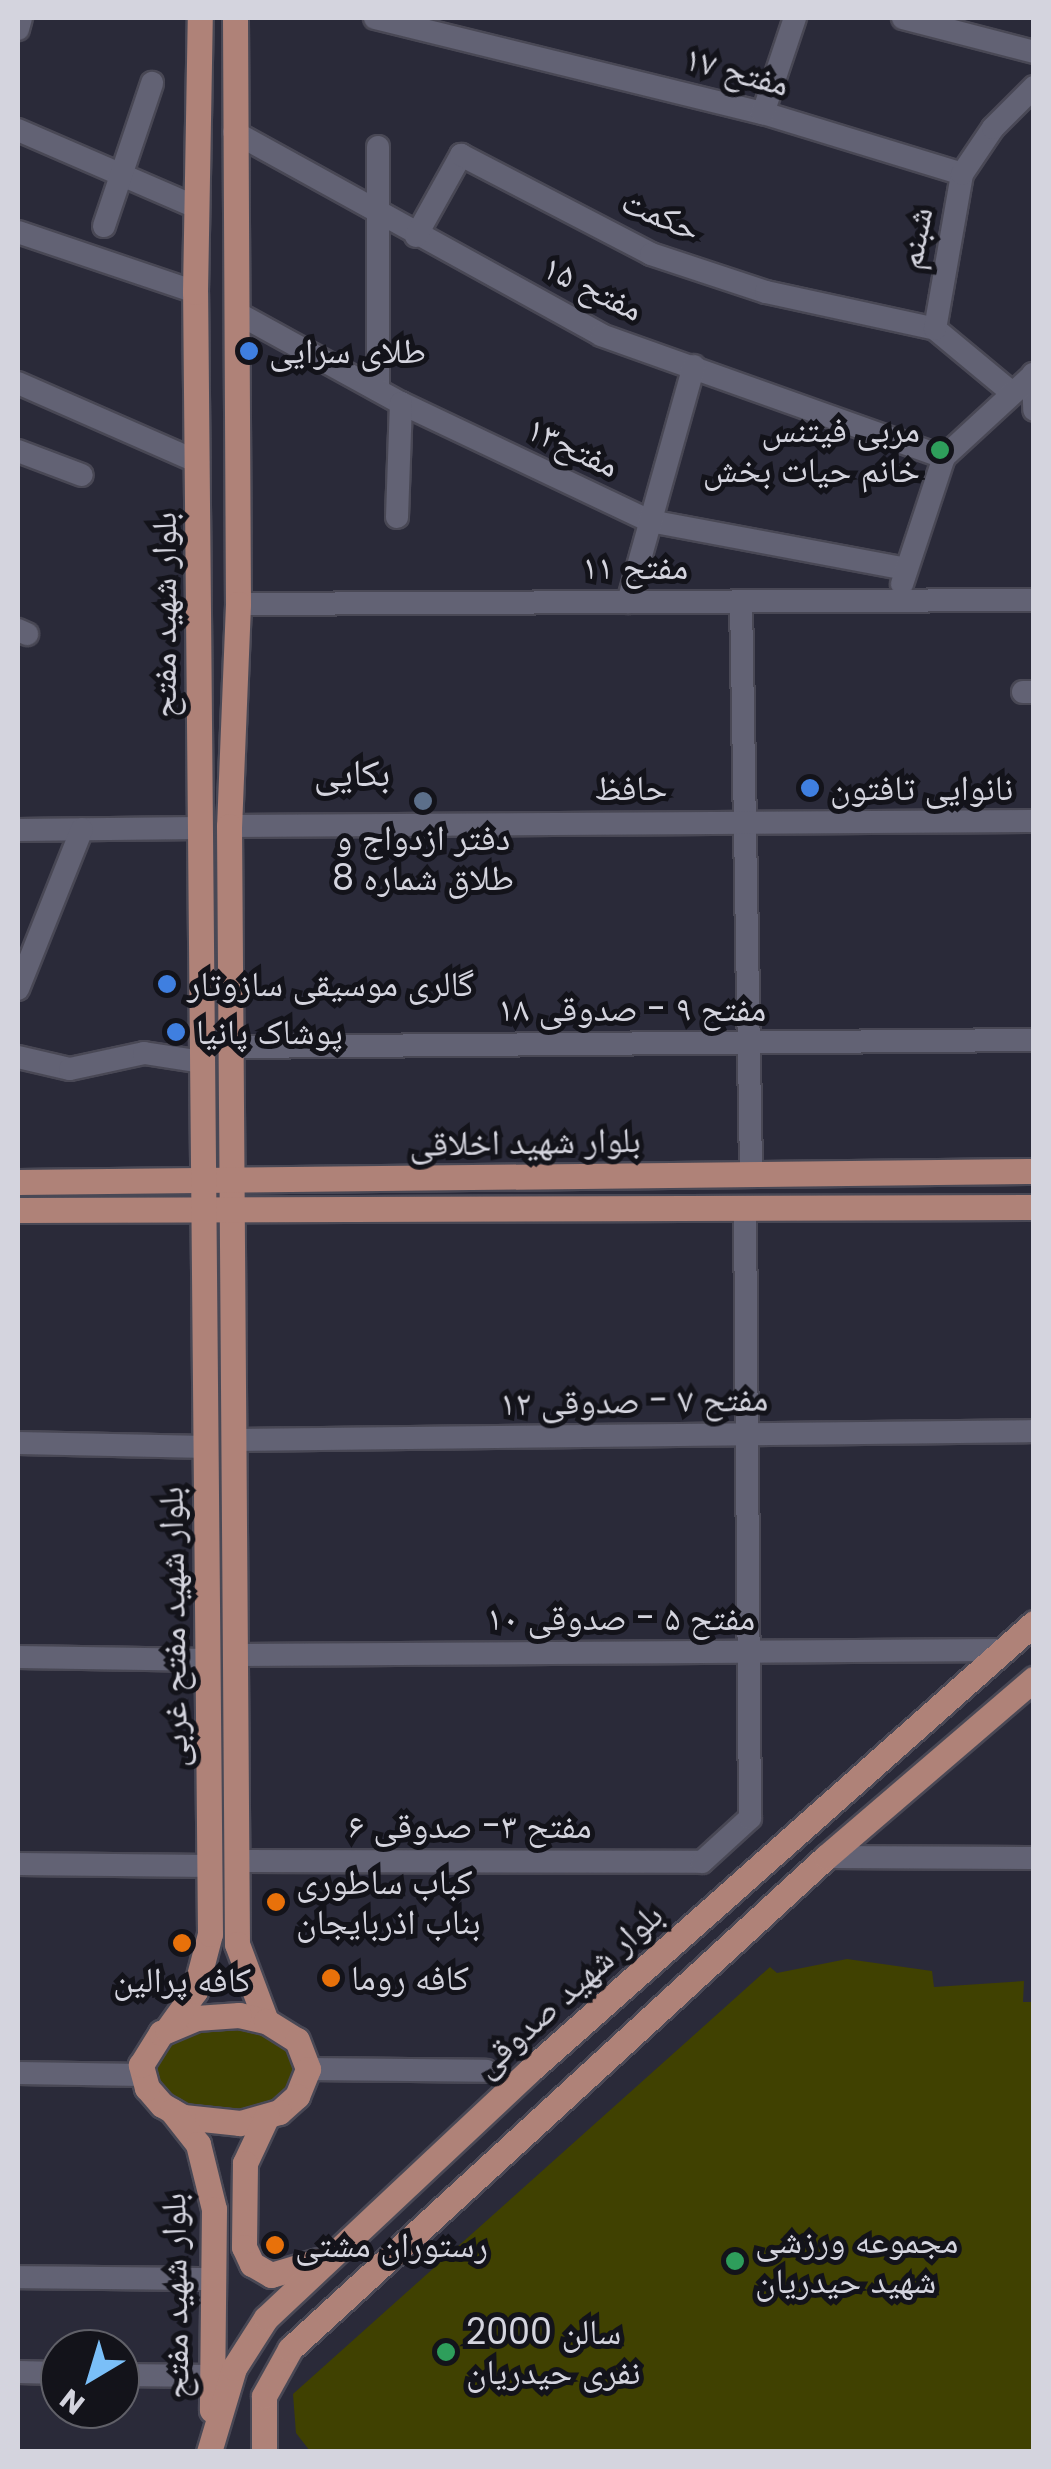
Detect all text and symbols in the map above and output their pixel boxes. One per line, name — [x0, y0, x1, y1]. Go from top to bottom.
street label: مفتح ۱۷ — [680, 37, 794, 105]
street label: حکمت — [615, 180, 707, 250]
street label: شبنم — [888, 204, 942, 272]
street label: مفتح ۱۵ — [536, 246, 650, 330]
place label: طلای سرایی — [269, 330, 426, 372]
marker: طلای سرایی — [238, 340, 260, 362]
street label: مفتح۱۳ — [520, 408, 626, 486]
place label: مربی فیتنس خانم حیات بخش — [703, 409, 920, 491]
marker: مربی فیتنس خانم حیات بخش — [929, 439, 951, 461]
street label: بلوار شهید مفتح — [143, 512, 185, 718]
street label: مفتح ۱۱ — [582, 546, 688, 588]
district label: بکایی — [314, 750, 390, 796]
street label: حافظ — [595, 767, 667, 809]
place label: نانوایی تافتون — [830, 767, 1013, 809]
marker: نانوایی تافتون — [799, 777, 821, 799]
marker: دفتر ازدواج و طلاق شماره 8 — [412, 790, 434, 812]
place label: دفتر ازدواج و طلاق شماره 8 — [332, 817, 514, 899]
place label: گالری موسیقی سازوتار — [187, 963, 474, 1005]
marker: گالری موسیقی سازوتار — [156, 973, 178, 995]
street label: مفتح ۹ - صدوقی ۱۸ — [498, 988, 766, 1030]
place label: پوشاک پانیا — [196, 1011, 343, 1053]
marker: پوشاک پانیا — [165, 1021, 187, 1043]
street label: بلوار شهید اخلاقی — [409, 1119, 641, 1165]
street label: مفتح ۷ - صدوقی ۱۲ — [499, 1378, 769, 1424]
street label: بلوار شهید مفتح غربی — [150, 1486, 196, 1768]
street label: مفتح ۵ - صدوقی ۱۰ — [487, 1597, 755, 1639]
street label: مفتح ۳- صدوقی ۶ — [348, 1805, 592, 1847]
place label: کباب ساطوری بناب اذربایجان — [296, 1861, 481, 1943]
marker: کباب ساطوری بناب اذربایجان — [265, 1891, 287, 1913]
street label: بلوار شهید صدوقی — [465, 1894, 671, 2086]
marker: کافه پرالین — [171, 1932, 193, 1954]
place label: کافه روما — [351, 1957, 469, 1999]
place label: کافه پرالین — [113, 1959, 251, 2001]
marker: کافه روما — [320, 1967, 342, 1989]
street label: بلوار شهید مفتح — [152, 2193, 198, 2399]
place label: مجموعه ورزشی شهید حیدریان — [755, 2220, 958, 2302]
place label: رستوران مشتی — [295, 2224, 488, 2266]
marker: رستوران مشتی — [264, 2234, 286, 2256]
marker: مجموعه ورزشی شهید حیدریان — [724, 2250, 746, 2272]
place label: سالن 2000 نفری حیدریان — [466, 2311, 641, 2393]
north arrow — [40, 2329, 140, 2429]
marker: سالن 2000 نفری حیدریان — [435, 2341, 457, 2363]
text: N — [52, 2380, 93, 2423]

